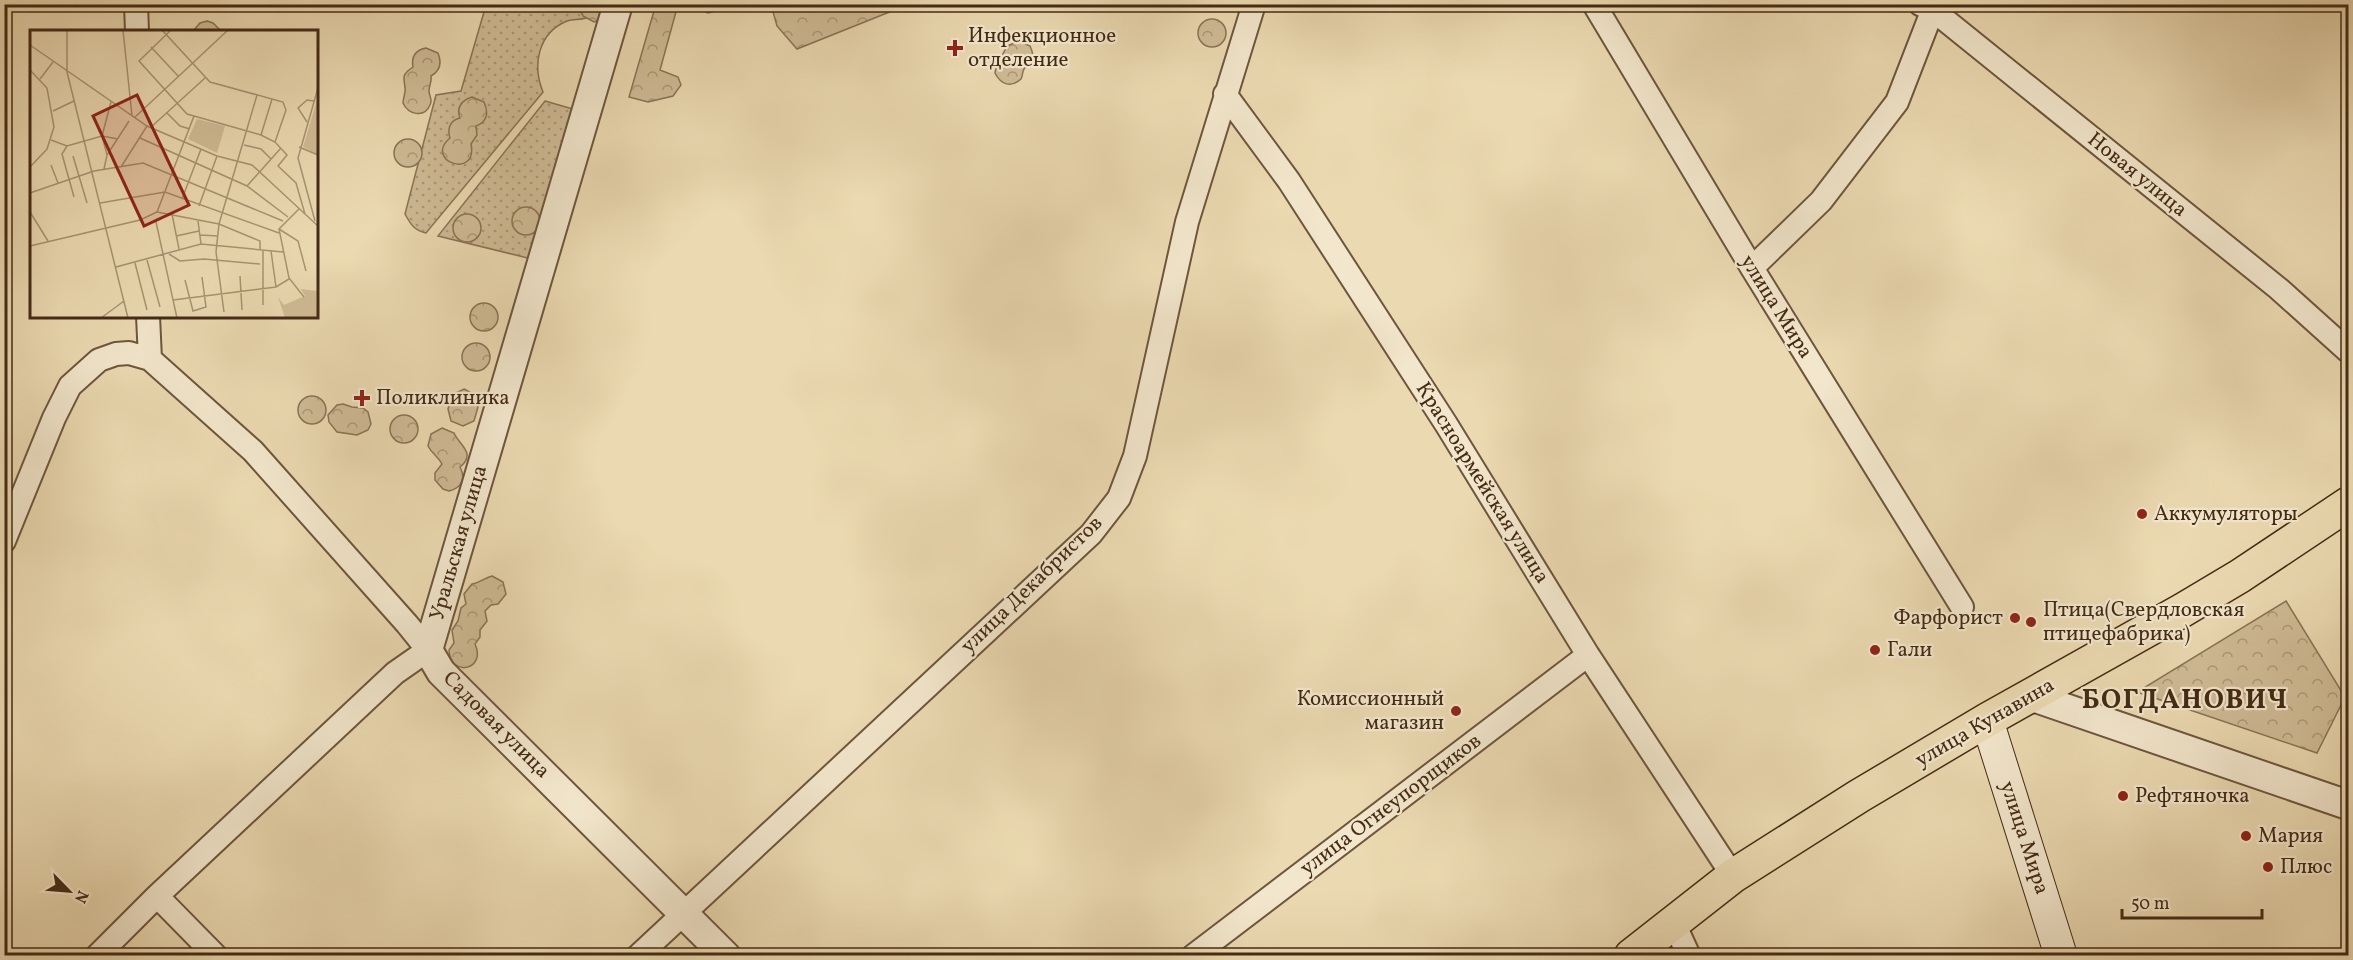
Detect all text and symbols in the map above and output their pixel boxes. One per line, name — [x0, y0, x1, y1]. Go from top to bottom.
place label: Инфекционное отделение — [968, 22, 1116, 75]
inset map — [30, 30, 318, 318]
marker: Инфекционное отделение — [946, 39, 964, 57]
street label: Новая улица — [2081, 126, 2193, 224]
street label: улица Мира — [1733, 249, 1819, 365]
street label: Красноармейская улица — [1408, 377, 1556, 589]
place label: Поликлиника — [376, 384, 510, 413]
marker: Поликлиника — [353, 389, 371, 407]
street label: Уральская улица — [423, 462, 495, 624]
place label: Аккумуляторы — [2154, 500, 2298, 529]
marker: Аккумуляторы — [2135, 507, 2149, 521]
street label: улица Декабристов — [955, 510, 1109, 660]
place label: Птица(Свердловская птицефабрика) — [2043, 596, 2245, 649]
place label: Фарфорист — [1894, 604, 2003, 633]
marker: Фарфорист — [2008, 611, 2022, 625]
marker: Птица(Свердловская птицефабрика) — [2024, 615, 2038, 629]
place label: Гали — [1887, 636, 1932, 665]
marker: Гали — [1868, 643, 1882, 657]
street label: Садовая улица — [436, 665, 556, 785]
street label: улица Кунавина — [1910, 671, 2060, 775]
district label: БОГДАНОВИЧ — [2082, 682, 2288, 720]
place label: Комиссионный магазин — [1297, 685, 1444, 738]
marker: Комиссионный магазин — [1449, 704, 1463, 718]
street label: улица Огнеупорщиков — [1294, 727, 1488, 883]
street label: улица Мира — [1992, 778, 2056, 898]
place label: Рефтяночка — [2135, 782, 2250, 811]
marker: Рефтяночка — [2116, 789, 2130, 803]
place label: Мария — [2258, 822, 2323, 851]
marker: Мария — [2239, 829, 2253, 843]
place label: Плюс — [2280, 853, 2332, 882]
marker: Плюс — [2261, 860, 2275, 874]
north arrow — [39, 861, 99, 921]
scale bar — [2122, 882, 2262, 920]
text: N — [68, 887, 93, 907]
text: 50 m — [2131, 892, 2170, 917]

